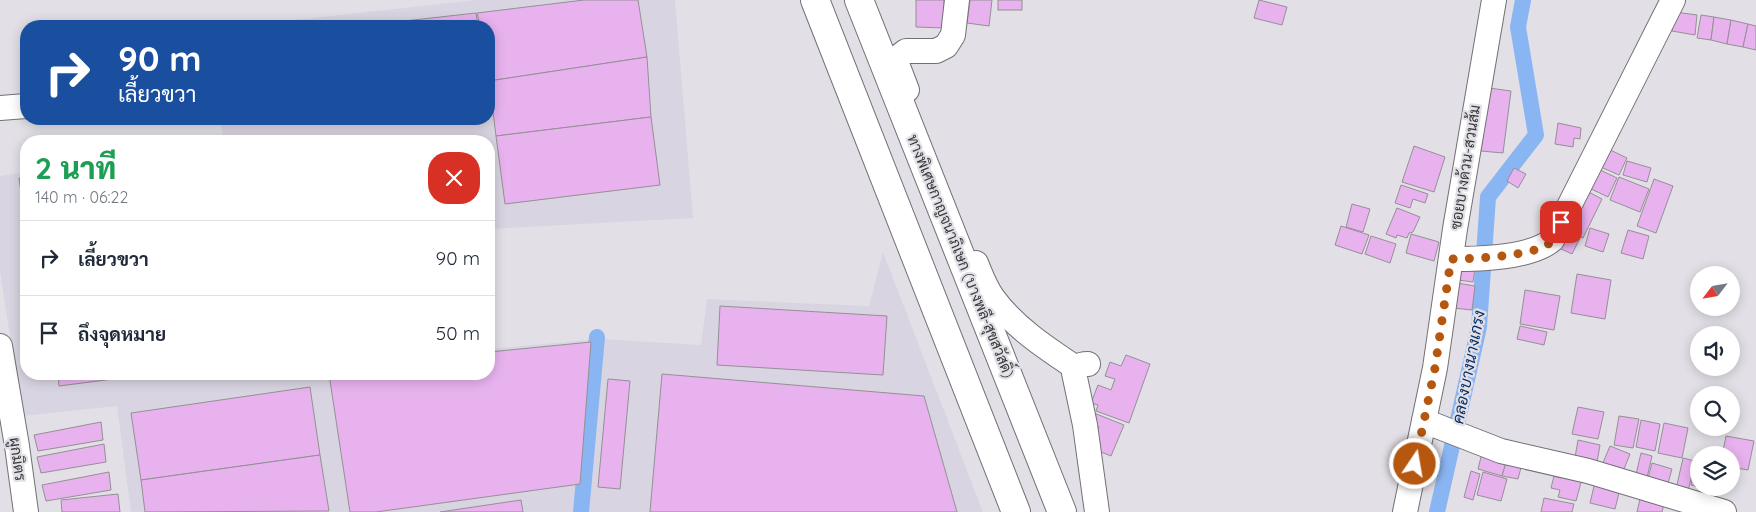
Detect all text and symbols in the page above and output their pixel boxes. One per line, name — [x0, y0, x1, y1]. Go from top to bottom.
text: 90 m — [118, 36, 201, 80]
icon: right — [35, 40, 100, 105]
text: เลี้ยวขวา — [118, 80, 196, 108]
street label: ซอยบางด้วน-สวนส้ม — [1446, 103, 1484, 231]
street label: ทางพิเศษกาญจนาภิเษก (บางพลี-สุขสวัสดิ์) — [901, 130, 1024, 381]
text: 2 นาที — [35, 149, 116, 187]
button: close — [428, 152, 480, 204]
text: 140 m · 06:22 — [35, 187, 128, 207]
pin — [1540, 201, 1582, 243]
icon: arrive — [1547, 208, 1575, 236]
icon: right — [35, 244, 63, 272]
text: 90 m — [436, 246, 480, 270]
text: เลี้ยวขวา — [78, 247, 149, 271]
north arrow — [1690, 266, 1740, 316]
map controls — [1690, 266, 1740, 496]
water label: คลองบางนางเกรง — [1447, 308, 1489, 426]
icon: arrive — [35, 319, 63, 347]
text: 50 m — [436, 321, 480, 345]
text: ถึงจุดหมาย — [78, 322, 166, 346]
button: sound — [1690, 326, 1740, 376]
button: search — [1690, 386, 1740, 436]
street label: ผูกมิตร — [5, 436, 30, 482]
position arrow — [1388, 437, 1440, 489]
button: layers — [1690, 446, 1740, 496]

